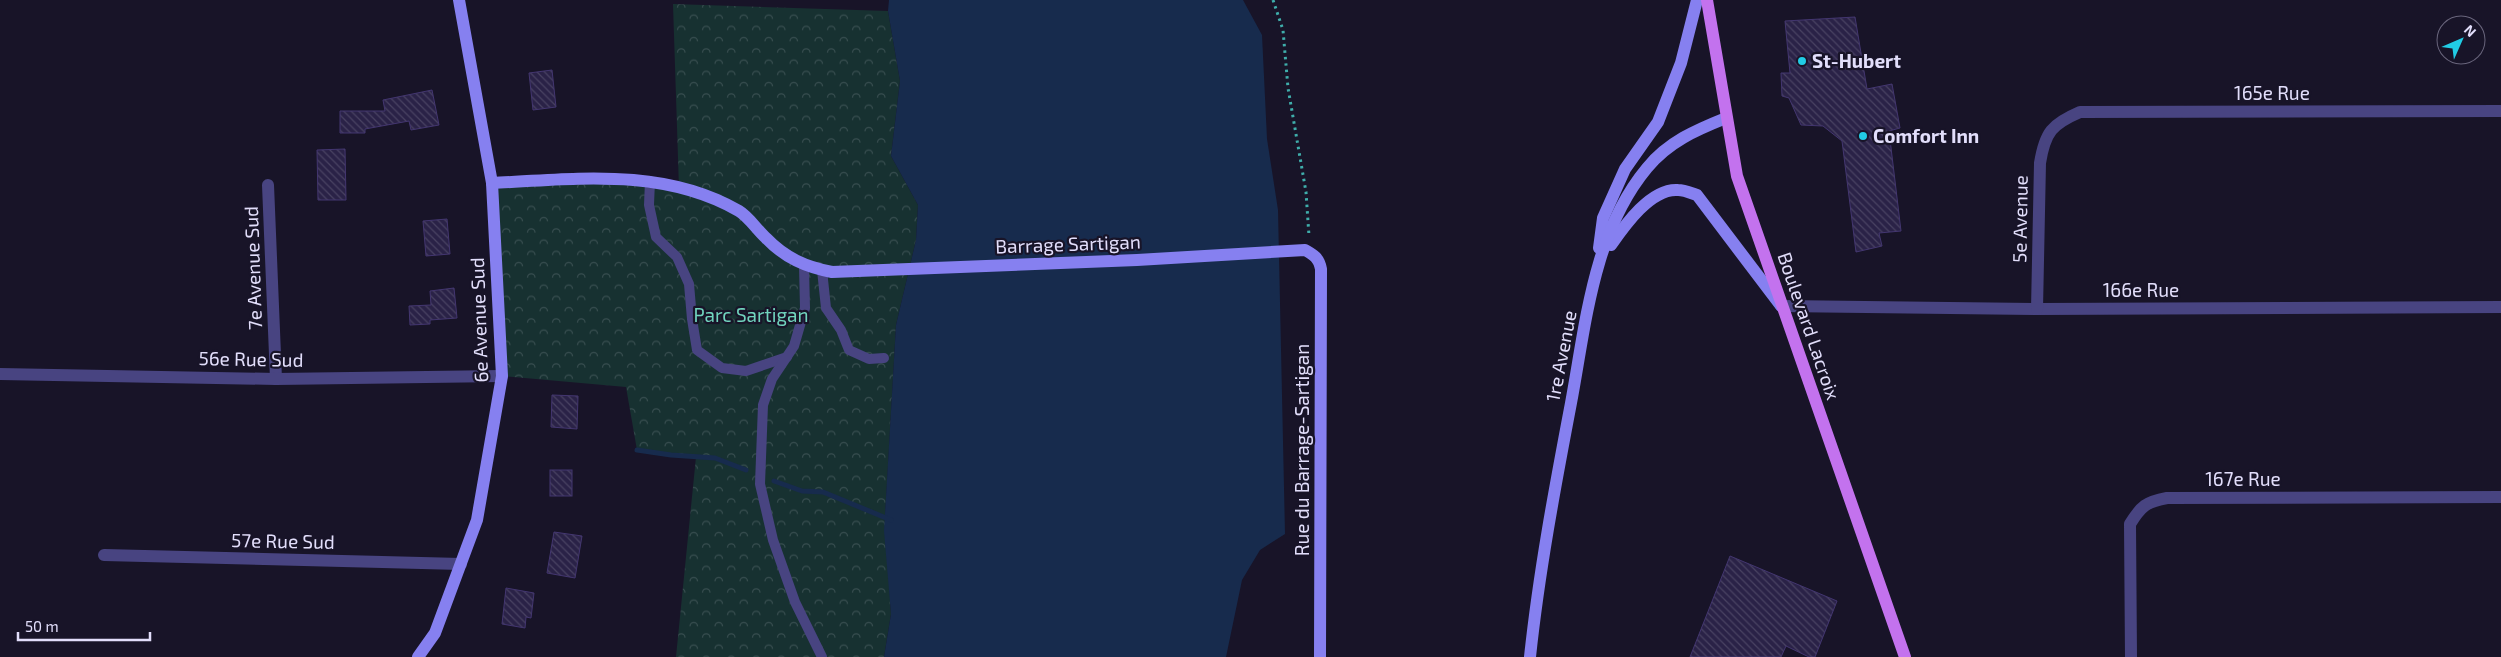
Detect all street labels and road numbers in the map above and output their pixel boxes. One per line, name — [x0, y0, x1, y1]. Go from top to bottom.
street label: 165e Rue — [2234, 81, 2310, 104]
street label: 5e Avenue — [2007, 175, 2032, 263]
street label: 7e Avenue Sud — [239, 206, 266, 330]
street label: Barrage Sartigan — [995, 229, 1141, 258]
street label: Boulevard Lacroix — [1773, 249, 1846, 403]
street label: 6e Avenue Sud — [465, 257, 492, 383]
street label: 166e Rue — [2103, 278, 2179, 301]
street label: 1re Avenue — [1540, 308, 1581, 404]
street label: Rue du Barrage-Sartigan — [1290, 344, 1313, 556]
street label: 56e Rue Sud — [198, 346, 304, 371]
street label: 167e Rue — [2205, 467, 2281, 490]
street label: 57e Rue Sud — [231, 528, 335, 553]

